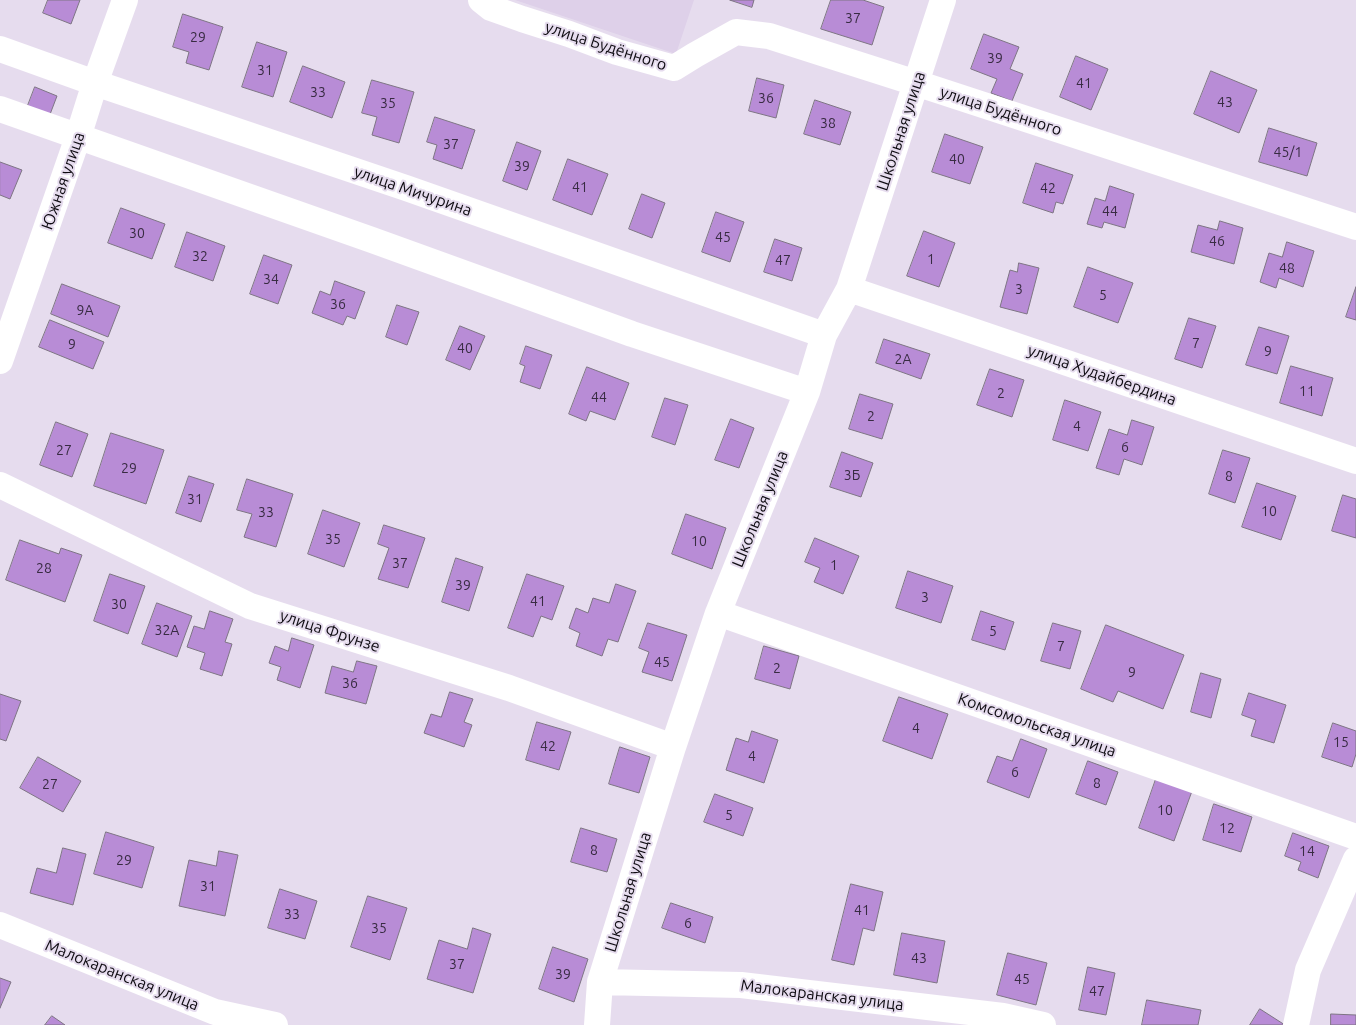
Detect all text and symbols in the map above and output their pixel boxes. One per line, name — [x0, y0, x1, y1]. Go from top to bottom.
house number: 37 — [845, 10, 861, 26]
street label: улица Будённого — [543, 17, 669, 75]
house number: 29 — [190, 29, 206, 45]
house number: 39 — [987, 50, 1003, 66]
house number: 31 — [257, 62, 273, 78]
street label: Школьная улица — [873, 69, 929, 193]
house number: 41 — [1076, 75, 1092, 91]
street label: улица Будённого — [938, 82, 1064, 140]
house number: 33 — [310, 84, 326, 100]
house number: 36 — [758, 90, 774, 106]
house number: 43 — [1217, 94, 1233, 110]
house number: 35 — [380, 95, 396, 111]
house number: 38 — [820, 115, 836, 131]
street label: Южная улица — [37, 130, 89, 232]
house number: 37 — [443, 136, 459, 152]
house number: 45/1 — [1274, 144, 1302, 160]
house number: 40 — [949, 151, 965, 167]
house number: 39 — [514, 158, 530, 174]
street label: улица Мичурина — [352, 162, 474, 220]
house number: 41 — [572, 179, 588, 195]
house number: 42 — [1040, 180, 1056, 196]
house number: 44 — [1102, 203, 1118, 219]
house number: 30 — [129, 225, 145, 241]
house number: 45 — [715, 229, 731, 245]
house number: 46 — [1209, 233, 1225, 249]
house number: 32 — [192, 248, 208, 264]
house number: 1 — [927, 251, 935, 267]
house number: 47 — [775, 252, 791, 268]
house number: 48 — [1279, 260, 1295, 276]
house number: 34 — [263, 271, 279, 287]
house number: 3 — [1015, 281, 1023, 297]
house number: 5 — [1099, 287, 1107, 303]
house number: 36 — [330, 296, 346, 312]
house number: 9А — [77, 302, 93, 318]
house number: 7 — [1192, 335, 1200, 351]
house number: 9 — [68, 336, 76, 352]
house number: 40 — [457, 340, 473, 356]
street label: улица Худайбердина — [1025, 341, 1179, 409]
house number: 9 — [1264, 343, 1272, 359]
house number: 2А — [895, 351, 911, 367]
house number: 11 — [1299, 383, 1315, 399]
house number: 2 — [997, 385, 1005, 401]
house number: 44 — [591, 389, 607, 405]
house number: 2 — [867, 408, 875, 424]
house number: 4 — [1073, 418, 1081, 434]
house number: 6 — [1121, 439, 1129, 455]
house number: 27 — [56, 442, 72, 458]
street label: Школьная улица — [728, 448, 792, 570]
house number: 29 — [121, 460, 137, 476]
house number: 3Б — [844, 467, 860, 483]
house number: 8 — [1225, 468, 1233, 484]
house number: 31 — [187, 491, 203, 507]
house number: 10 — [1261, 503, 1277, 519]
house number: 33 — [258, 504, 274, 520]
house number: 35 — [325, 531, 341, 547]
house number: 10 — [691, 533, 707, 549]
house number: 37 — [392, 555, 408, 571]
house number: 1 — [830, 557, 838, 573]
house number: 28 — [36, 560, 52, 576]
house number: 39 — [455, 577, 471, 593]
house number: 3 — [921, 589, 929, 605]
house number: 41 — [530, 593, 546, 609]
house number: 30 — [111, 596, 127, 612]
street label: улица Фрунзе — [278, 606, 382, 656]
house number: 32А — [155, 622, 179, 638]
house number: 5 — [989, 623, 997, 639]
house number: 7 — [1057, 638, 1065, 654]
house number: 45 — [654, 654, 670, 670]
house number: 2 — [773, 660, 781, 676]
house number: 9 — [1128, 664, 1136, 680]
house number: 36 — [342, 675, 358, 691]
street label: Комсомольская улица — [955, 689, 1119, 761]
house number: 4 — [912, 720, 920, 736]
house number: 15 — [1333, 734, 1349, 750]
house number: 42 — [540, 738, 556, 754]
house number: 4 — [748, 748, 756, 764]
house number: 6 — [1011, 764, 1019, 780]
house number: 8 — [1093, 775, 1101, 791]
house number: 27 — [42, 776, 58, 792]
house number: 10 — [1157, 802, 1173, 818]
house number: 5 — [725, 807, 733, 823]
house number: 12 — [1219, 820, 1235, 836]
street label: Школьная улица — [601, 830, 655, 954]
house number: 8 — [590, 842, 598, 858]
house number: 14 — [1299, 843, 1315, 859]
house number: 29 — [116, 852, 132, 868]
house number: 31 — [200, 878, 216, 894]
house number: 41 — [854, 902, 870, 918]
house number: 33 — [284, 906, 300, 922]
house number: 6 — [684, 915, 692, 931]
house number: 35 — [371, 920, 387, 936]
street label: Малокаранская улица — [42, 935, 202, 1015]
house number: 43 — [911, 950, 927, 966]
house number: 37 — [449, 956, 465, 972]
house number: 39 — [555, 966, 571, 982]
house number: 45 — [1014, 971, 1030, 987]
street label: Малокаранская улица — [739, 975, 905, 1015]
house number: 47 — [1089, 983, 1105, 999]

